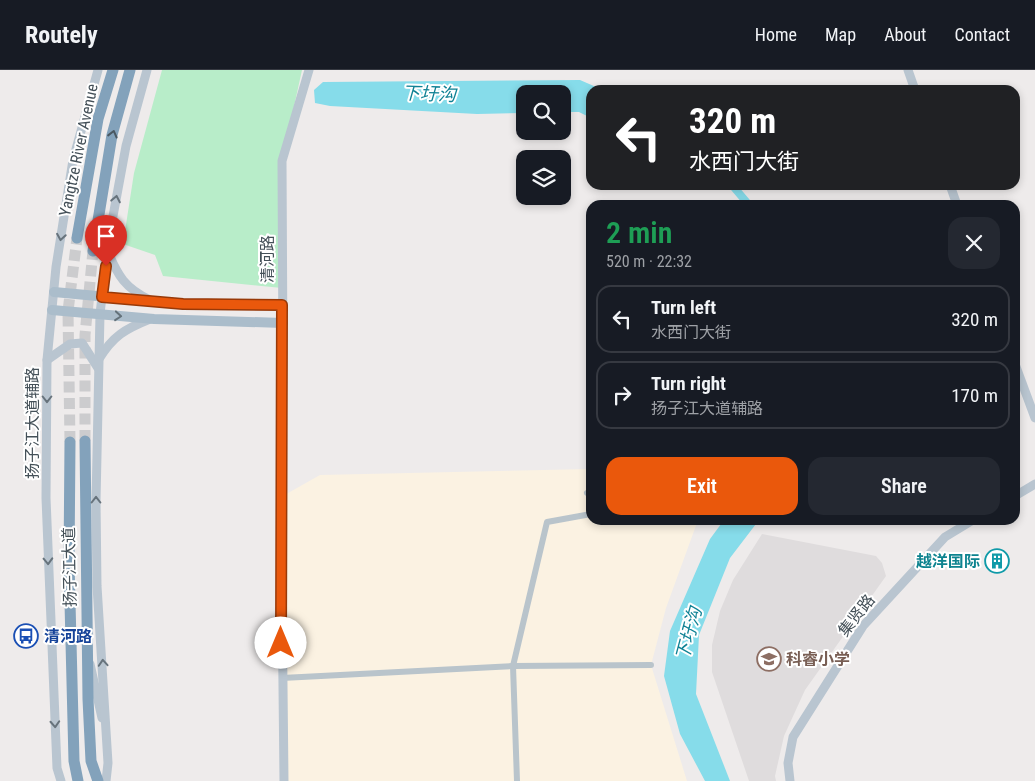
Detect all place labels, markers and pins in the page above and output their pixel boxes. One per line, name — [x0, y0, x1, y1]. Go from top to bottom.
pin — [85, 215, 127, 266]
building icon: 越洋国际 — [984, 548, 1010, 574]
place label: 越洋国际 — [916, 552, 980, 571]
bus stop icon: 清河路 — [13, 623, 39, 649]
place label: 清河路 — [44, 627, 92, 646]
school or university icon: 科睿小学 — [756, 646, 782, 672]
place label: 科睿小学 — [786, 650, 850, 669]

